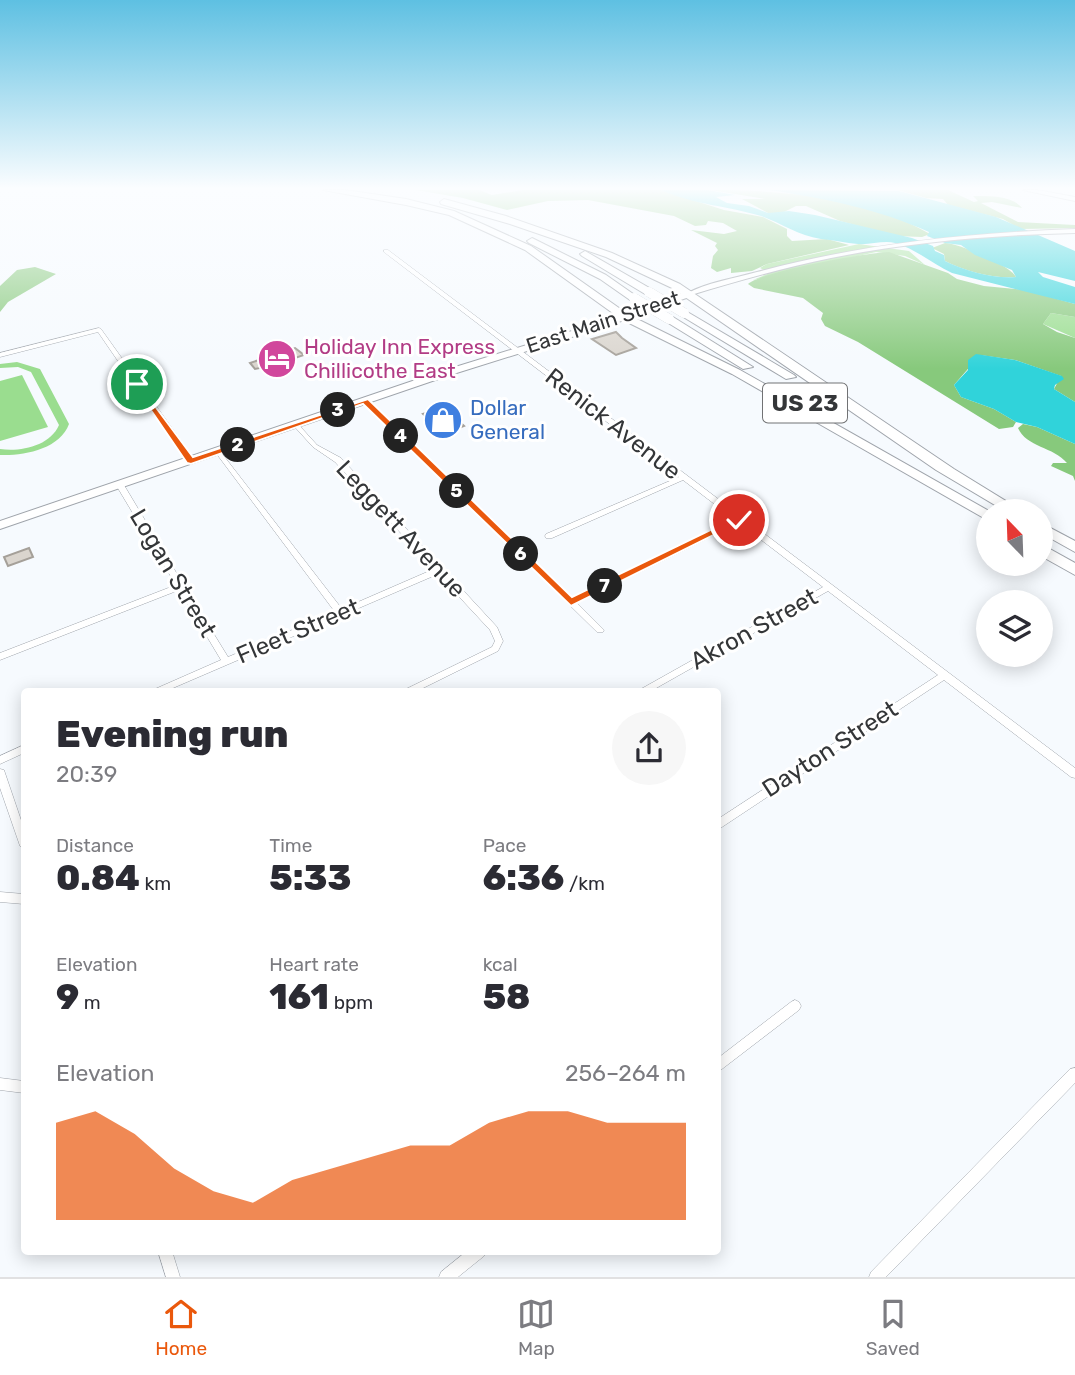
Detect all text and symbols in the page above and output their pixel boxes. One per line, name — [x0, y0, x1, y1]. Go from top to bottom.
street label: East Main Street — [523, 285, 683, 358]
place label: Holiday Inn Express Chillicothe East — [304, 334, 495, 383]
hotel icon: Holiday Inn Express Chillicothe East — [256, 338, 298, 380]
pin — [107, 354, 167, 414]
street label: Renick Avenue — [540, 362, 686, 486]
icon: arrive — [118, 365, 156, 403]
road number: US 23 — [763, 384, 847, 422]
pin: 3 — [320, 392, 356, 428]
place label: Dollar General — [470, 395, 545, 444]
text: 3 — [331, 398, 344, 421]
shop icon: Dollar General — [422, 399, 464, 441]
pin: 4 — [384, 418, 418, 453]
text: 4 — [394, 424, 407, 447]
pin: 2 — [220, 428, 256, 462]
text: 2 — [231, 433, 244, 456]
street label: Leggett Avenue — [330, 455, 472, 603]
pin: 5 — [440, 474, 475, 508]
text: 5 — [450, 479, 463, 502]
pin — [709, 490, 769, 550]
north arrow — [976, 499, 1054, 576]
map controls — [976, 499, 1053, 667]
icon: check — [720, 501, 758, 539]
street label: Logan Street — [124, 504, 222, 642]
pin: 6 — [504, 536, 538, 572]
text: 6 — [514, 542, 527, 565]
pin: 7 — [588, 568, 622, 604]
text: 7 — [599, 574, 610, 597]
street label: Akron Street — [686, 583, 822, 675]
button: layers — [976, 590, 1053, 667]
street label: Fleet Street — [232, 592, 364, 670]
street label: Dayton Street — [757, 695, 903, 803]
text: Evening run — [56, 711, 289, 757]
button: share — [612, 711, 686, 785]
text: 20:39 — [56, 760, 117, 788]
text: Distance — [56, 834, 134, 857]
text: Time — [269, 834, 312, 857]
text: Pace — [483, 834, 526, 857]
text: 0.84 — [56, 857, 140, 899]
text: 5:33 — [269, 857, 351, 899]
text: 6:36 — [483, 857, 564, 899]
text: km — [140, 872, 171, 895]
text: /km — [564, 872, 605, 895]
text: Elevation — [56, 953, 137, 976]
text: Heart rate — [269, 953, 359, 976]
text: kcal — [483, 953, 518, 976]
text: 9 — [56, 976, 79, 1018]
text: 161 — [269, 976, 329, 1018]
text: 58 — [483, 976, 530, 1018]
text: m — [79, 991, 101, 1014]
text: bpm — [329, 991, 373, 1014]
text: Elevation — [56, 1059, 155, 1087]
text: 256–264 m — [565, 1059, 686, 1087]
tab: Home — [155, 1295, 207, 1360]
tab: Map — [517, 1295, 555, 1360]
tab: Saved — [866, 1295, 920, 1360]

